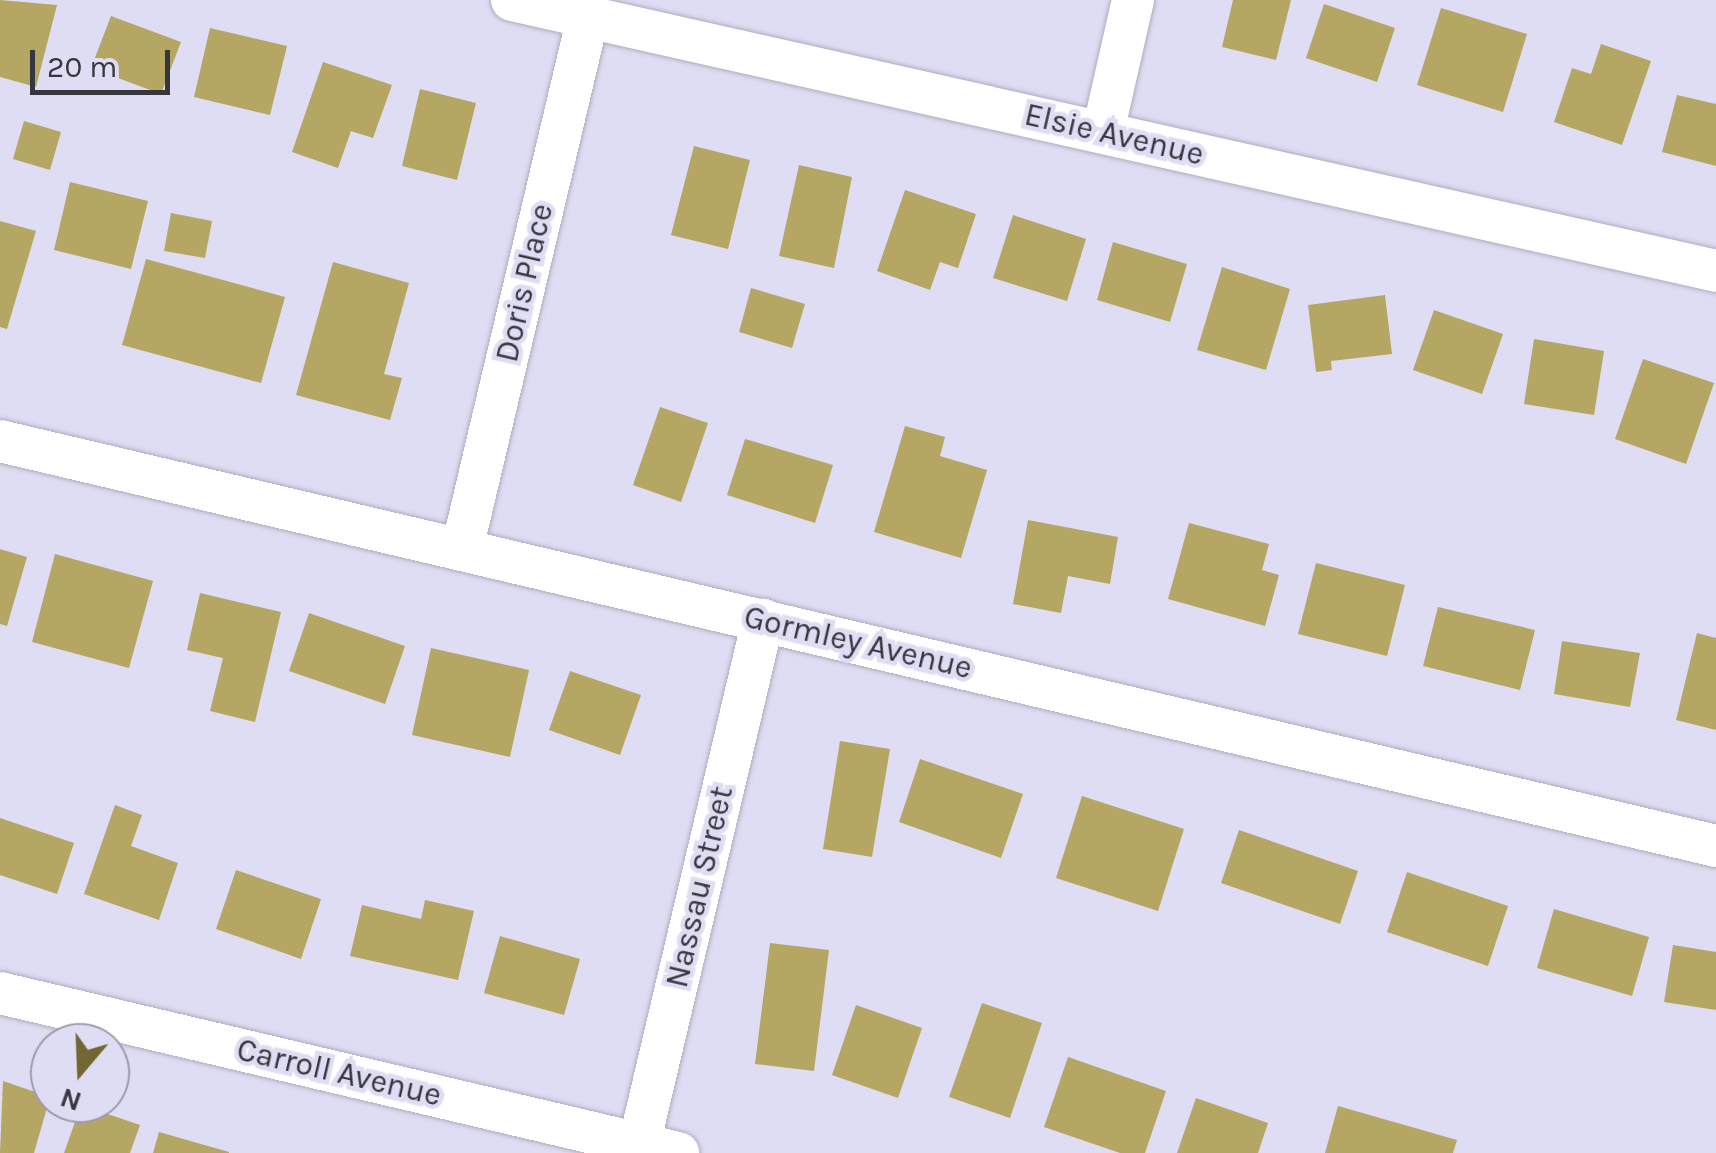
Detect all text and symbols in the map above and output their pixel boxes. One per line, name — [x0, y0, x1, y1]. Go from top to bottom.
scale bar — [35, 30, 175, 92]
text: 20 m — [47, 49, 117, 85]
street label: Elsie Avenue — [1021, 96, 1207, 174]
street label: Doris Place — [488, 200, 562, 366]
street label: Gormley Avenue — [740, 598, 976, 688]
street label: Nassau Street — [658, 783, 742, 991]
north arrow — [30, 1023, 130, 1123]
street label: Carroll Avenue — [233, 1031, 445, 1115]
text: N — [56, 1081, 86, 1119]

